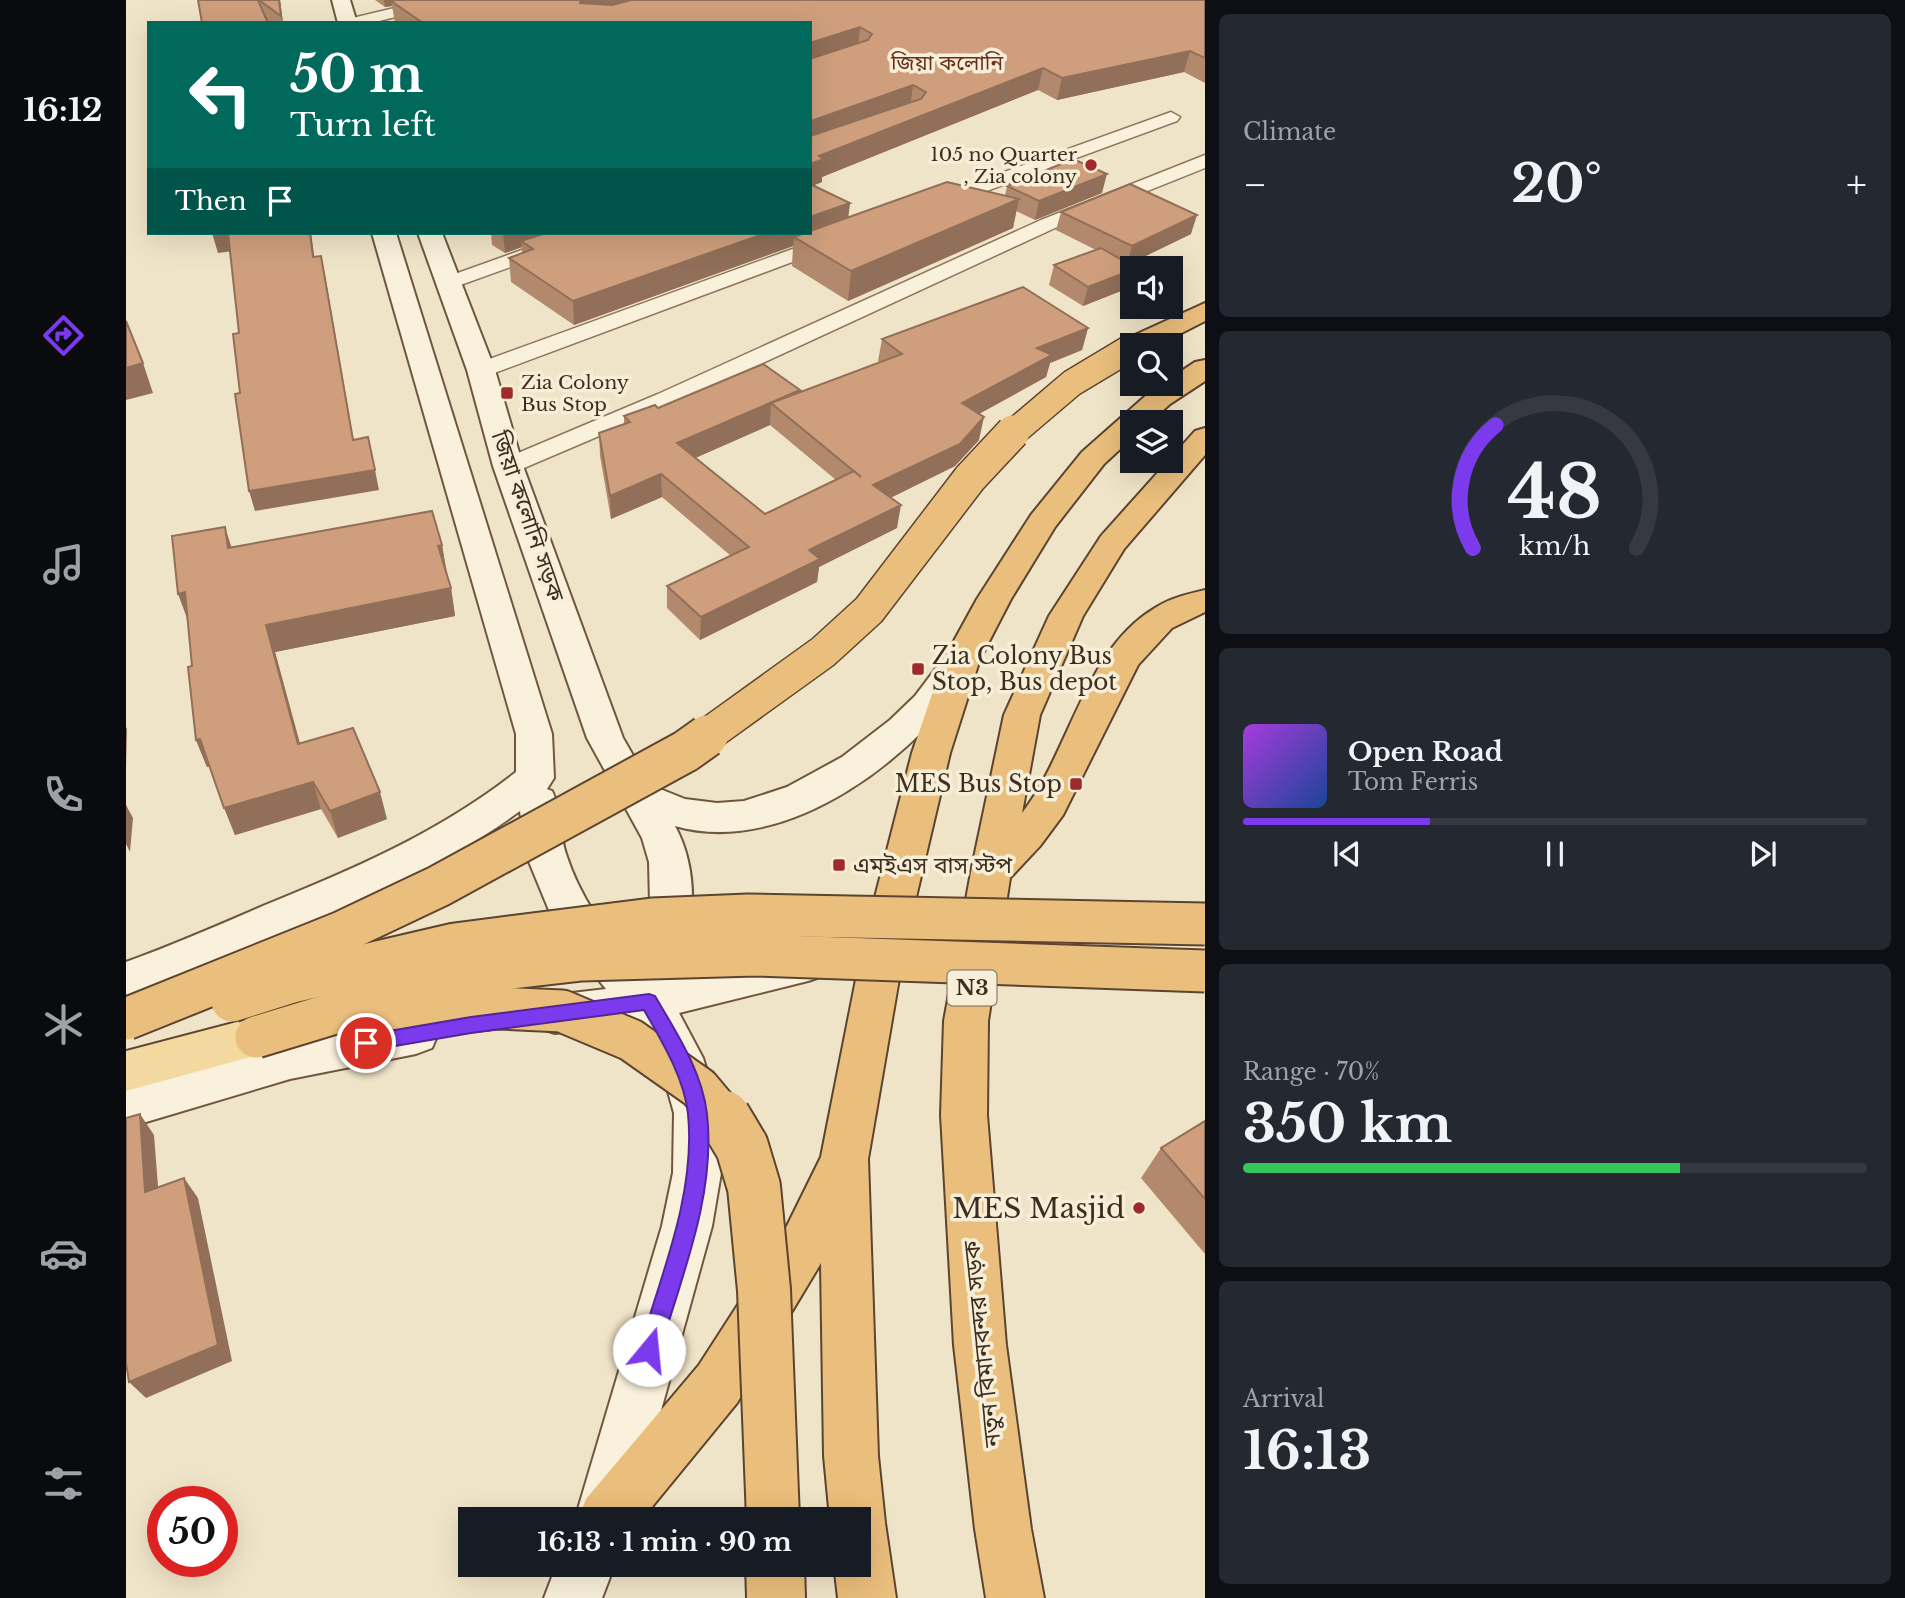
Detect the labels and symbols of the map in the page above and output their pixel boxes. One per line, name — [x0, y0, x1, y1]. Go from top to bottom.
district label: জিয়া কলোনি — [890, 50, 1003, 76]
place label: 105 no Quarter , Zia colony — [930, 143, 1077, 188]
marker: 105 no Quarter , Zia colony — [1083, 157, 1099, 173]
place label: Zia Colony Bus Stop — [521, 371, 629, 416]
marker: Zia Colony Bus Stop — [499, 385, 515, 401]
street label: জিয়া কলোনি সড়ক — [485, 426, 570, 605]
place label: Zia Colony Bus Stop, Bus depot — [932, 642, 1117, 696]
marker: Zia Colony Bus Stop, Bus depot — [910, 661, 926, 677]
place label: MES Bus Stop — [895, 770, 1062, 798]
marker: MES Bus Stop — [1068, 776, 1084, 792]
place label: এমইএস বাস স্টপ — [853, 851, 1012, 879]
marker: এমইএস বাস স্টপ — [831, 857, 847, 873]
road number: N3 — [948, 970, 996, 1006]
pin — [336, 1013, 396, 1073]
place label: MES Masjid — [952, 1191, 1125, 1226]
marker: MES Masjid — [1131, 1200, 1147, 1216]
street label: নতুন বিমানবন্দর সড়ক — [957, 1239, 1007, 1450]
position arrow — [612, 1313, 686, 1387]
speed limit sign: 50 — [147, 1486, 238, 1577]

